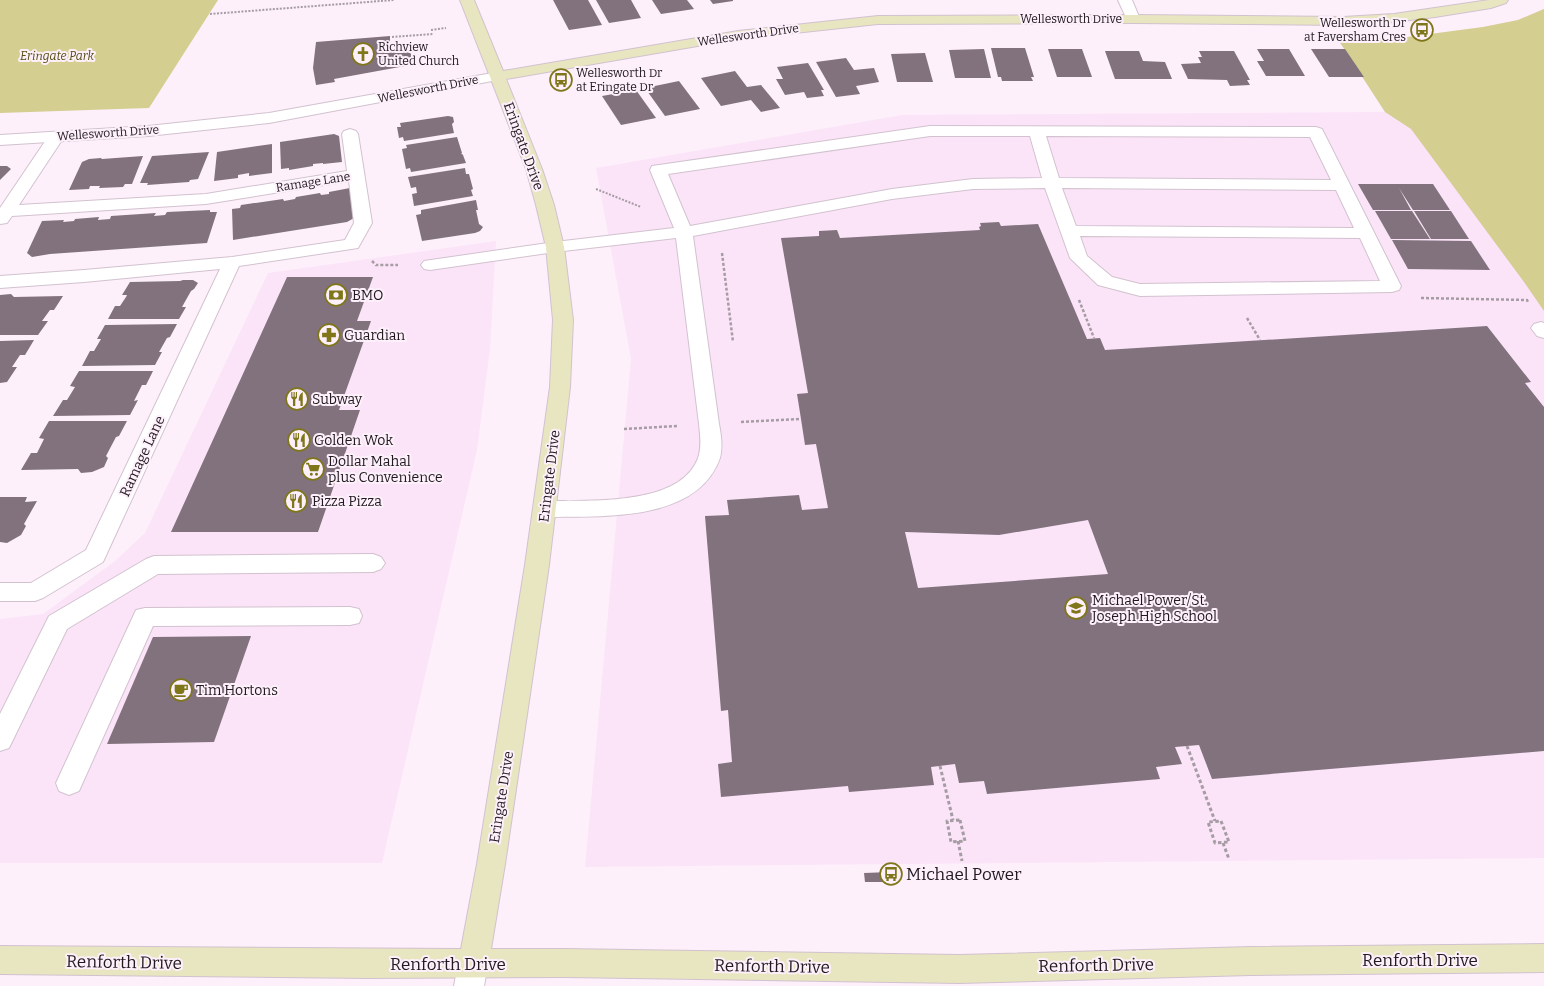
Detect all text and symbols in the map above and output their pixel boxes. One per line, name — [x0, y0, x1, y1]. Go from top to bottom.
street label: Wellesworth Drive — [1020, 12, 1122, 26]
place label: Wellesworth Dr at Faversham Cres — [1304, 16, 1407, 44]
bus stop icon: Wellesworth Dr at Faversham Cres — [1409, 17, 1435, 43]
street label: Wellesworth Drive — [696, 21, 800, 49]
place label: Richview United Church — [378, 40, 460, 68]
church icon: Richview United Church — [350, 41, 376, 67]
park label: Eringate Park — [20, 49, 95, 63]
place label: Wellesworth Dr at Eringate Dr — [576, 66, 663, 94]
bus stop icon: Wellesworth Dr at Eringate Dr — [548, 67, 574, 93]
street label: Wellesworth Drive — [376, 72, 480, 106]
street label: Eringate Drive — [500, 100, 547, 193]
street label: Wellesworth Drive — [57, 122, 159, 144]
street label: Ramage Lane — [275, 169, 351, 195]
bank icon: BMO — [323, 282, 349, 308]
place label: BMO — [352, 287, 384, 304]
pharmacy icon: Guardian — [316, 322, 342, 348]
place label: Guardian — [344, 327, 405, 344]
restaurant icon: Subway — [284, 386, 310, 412]
place label: Subway — [312, 391, 363, 408]
street label: Ramage Lane — [116, 413, 169, 499]
restaurant icon: Golden Wok — [286, 427, 312, 453]
street label: Eringate Drive — [535, 429, 564, 523]
place label: Golden Wok — [314, 432, 393, 449]
place label: Dollar Mahal plus Convenience — [328, 453, 443, 486]
supermarket icon: Dollar Mahal plus Convenience — [300, 456, 326, 482]
restaurant icon: Pizza Pizza — [283, 488, 309, 514]
place label: Pizza Pizza — [312, 493, 382, 510]
place label: Michael Power/St. Joseph High School — [1091, 592, 1217, 625]
school or university icon: Michael Power/St. Joseph High School — [1063, 595, 1089, 621]
cafe icon: Tim Hortons — [168, 677, 194, 703]
place label: Tim Hortons — [196, 682, 278, 699]
street label: Eringate Drive — [486, 750, 517, 844]
bus stop icon: Michael Power — [878, 861, 904, 887]
place label: Michael Power — [906, 864, 1022, 885]
street label: Renforth Drive — [1362, 950, 1478, 971]
street label: Renforth Drive — [66, 951, 182, 974]
street label: Renforth Drive — [390, 954, 506, 975]
street label: Renforth Drive — [1038, 954, 1154, 977]
street label: Renforth Drive — [714, 955, 830, 978]

